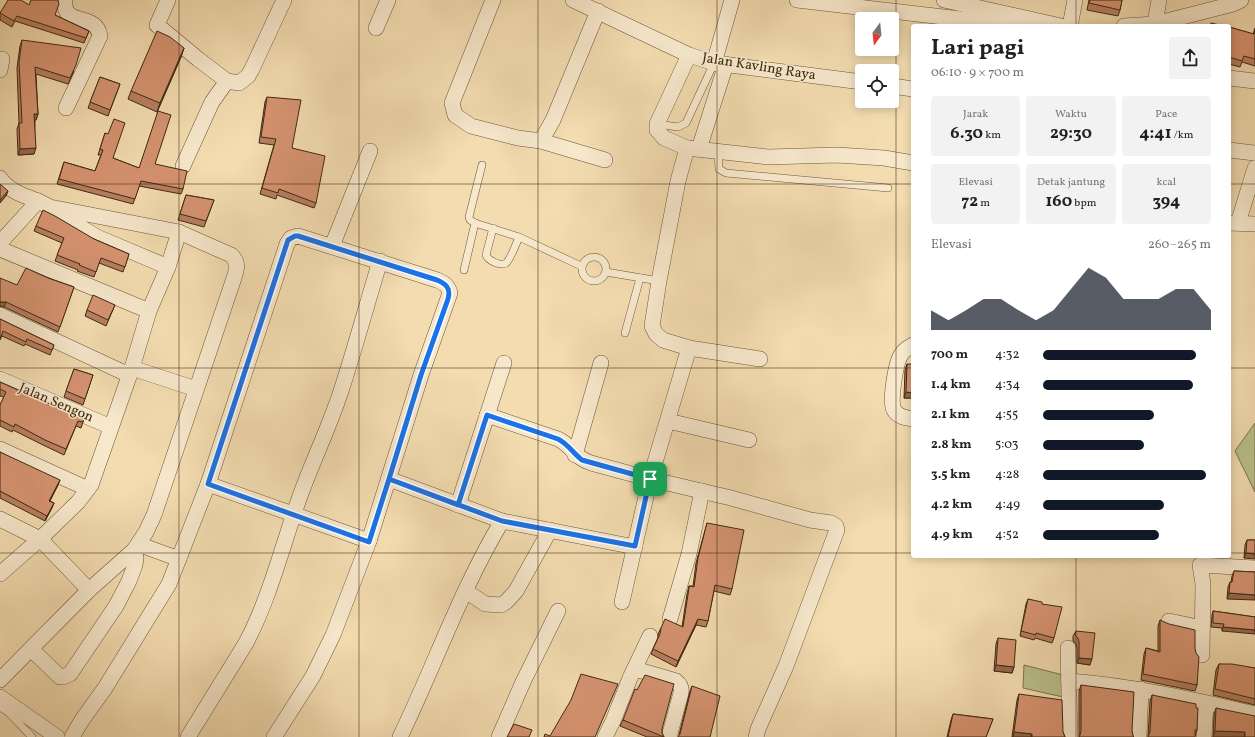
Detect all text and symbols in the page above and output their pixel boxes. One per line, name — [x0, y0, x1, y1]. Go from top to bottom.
north arrow — [855, 12, 899, 56]
map controls — [855, 12, 899, 108]
text: Lari pagi — [931, 33, 1025, 64]
button: share — [1169, 37, 1211, 79]
street label: Jalan Kavling Raya — [701, 49, 817, 85]
button: locate — [855, 64, 899, 108]
text: 06:10 · 9 × 700 m — [931, 64, 1024, 82]
text: Jarak — [963, 107, 988, 122]
text: Waktu — [1055, 107, 1087, 122]
text: Pace — [1155, 107, 1177, 122]
text: 6.30 — [950, 122, 983, 145]
text: 29:30 — [1050, 122, 1092, 145]
text: 4:41 — [1139, 122, 1171, 145]
text: km — [983, 128, 1001, 143]
text: /km — [1171, 128, 1193, 143]
text: Elevasi — [959, 175, 993, 190]
text: Detak jantung — [1037, 175, 1105, 190]
text: kcal — [1157, 175, 1176, 190]
text: 72 — [961, 190, 978, 213]
text: 160 — [1046, 190, 1072, 213]
text: 394 — [1152, 190, 1180, 213]
text: m — [978, 196, 990, 211]
text: bpm — [1072, 196, 1096, 211]
text: Elevasi — [931, 236, 972, 254]
text: 260–265 m — [1148, 236, 1211, 254]
text: 700 m — [931, 346, 968, 364]
text: 4:32 — [995, 346, 1019, 364]
text: 1.4 km — [931, 376, 971, 394]
text: 4:34 — [995, 376, 1020, 394]
street label: Jalan Sengon — [16, 379, 96, 427]
text: 2.1 km — [931, 406, 970, 424]
text: 4:55 — [995, 406, 1018, 424]
text: 2.8 km — [931, 436, 972, 454]
text: 5:03 — [995, 436, 1018, 454]
pin — [633, 462, 667, 496]
text: 3.5 km — [931, 466, 971, 484]
text: 4:28 — [995, 466, 1019, 484]
icon: arrive — [639, 468, 661, 490]
text: 4.2 km — [931, 496, 972, 514]
text: 4:49 — [995, 496, 1020, 514]
text: 4.9 km — [931, 526, 973, 544]
text: 4:52 — [995, 526, 1019, 544]

